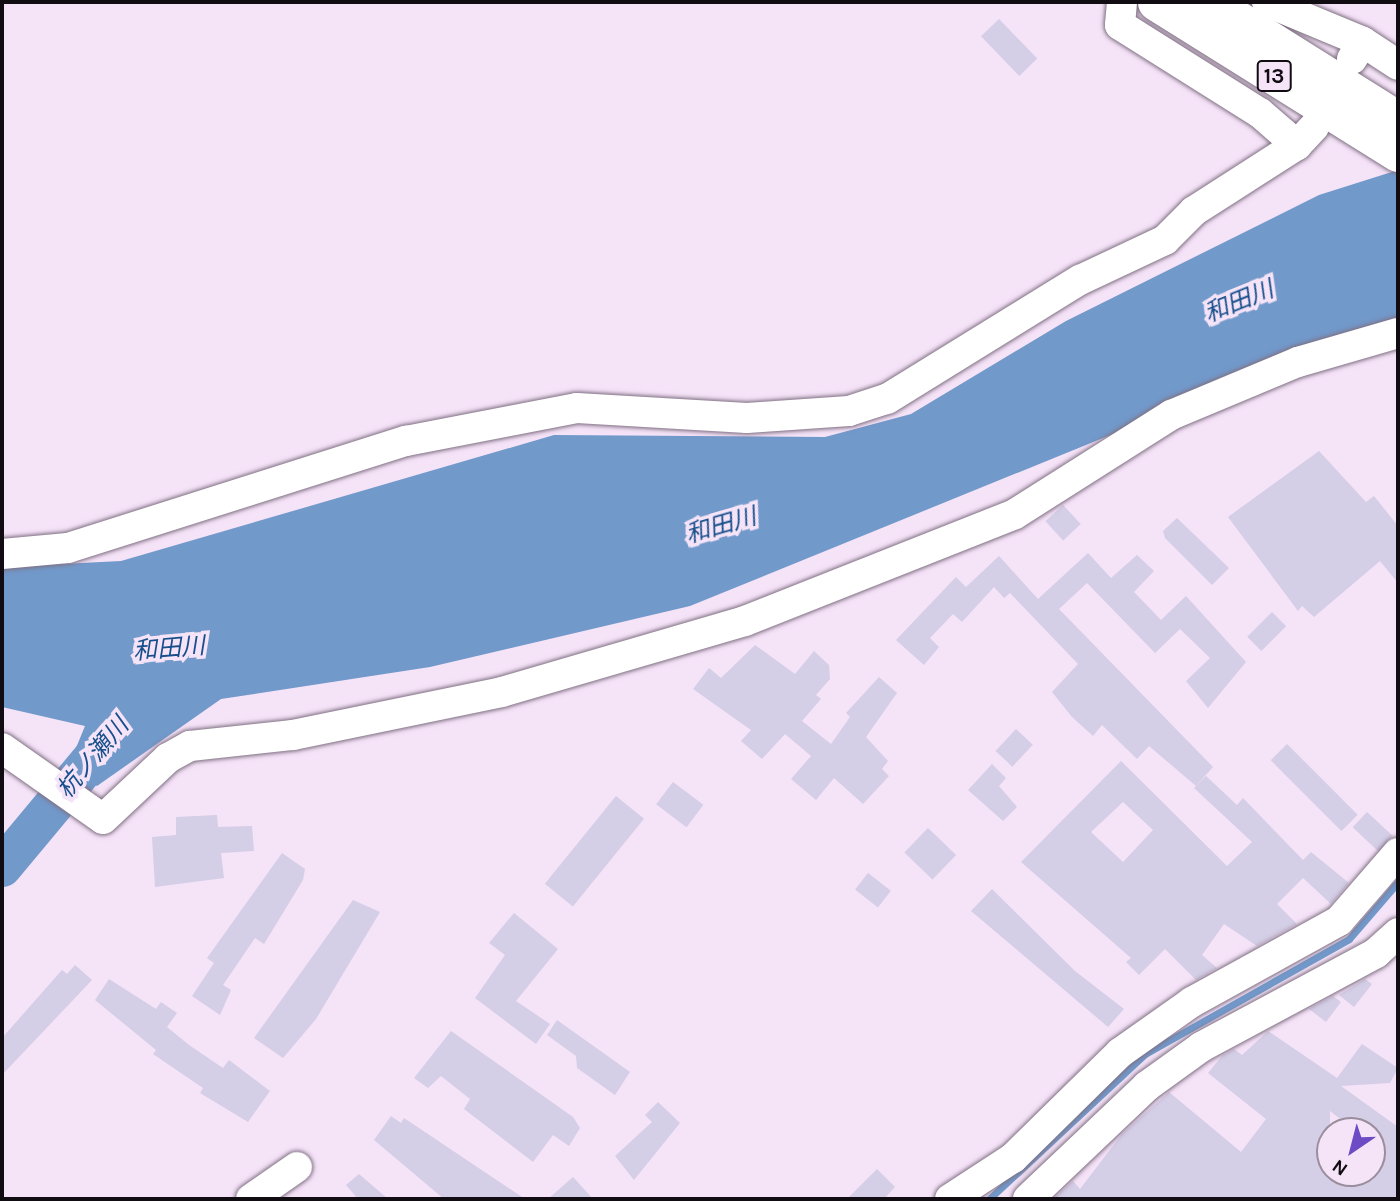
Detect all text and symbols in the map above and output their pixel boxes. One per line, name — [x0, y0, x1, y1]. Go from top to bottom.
road number: 13 — [1256, 58, 1292, 94]
water label: 和田川 — [1200, 275, 1278, 329]
water label: 和田川 — [682, 502, 760, 550]
water label: 和田川 — [132, 632, 206, 666]
water label: 杭ノ瀬川 — [51, 712, 135, 804]
north arrow — [1316, 1117, 1386, 1187]
text: N — [1328, 1155, 1352, 1180]

